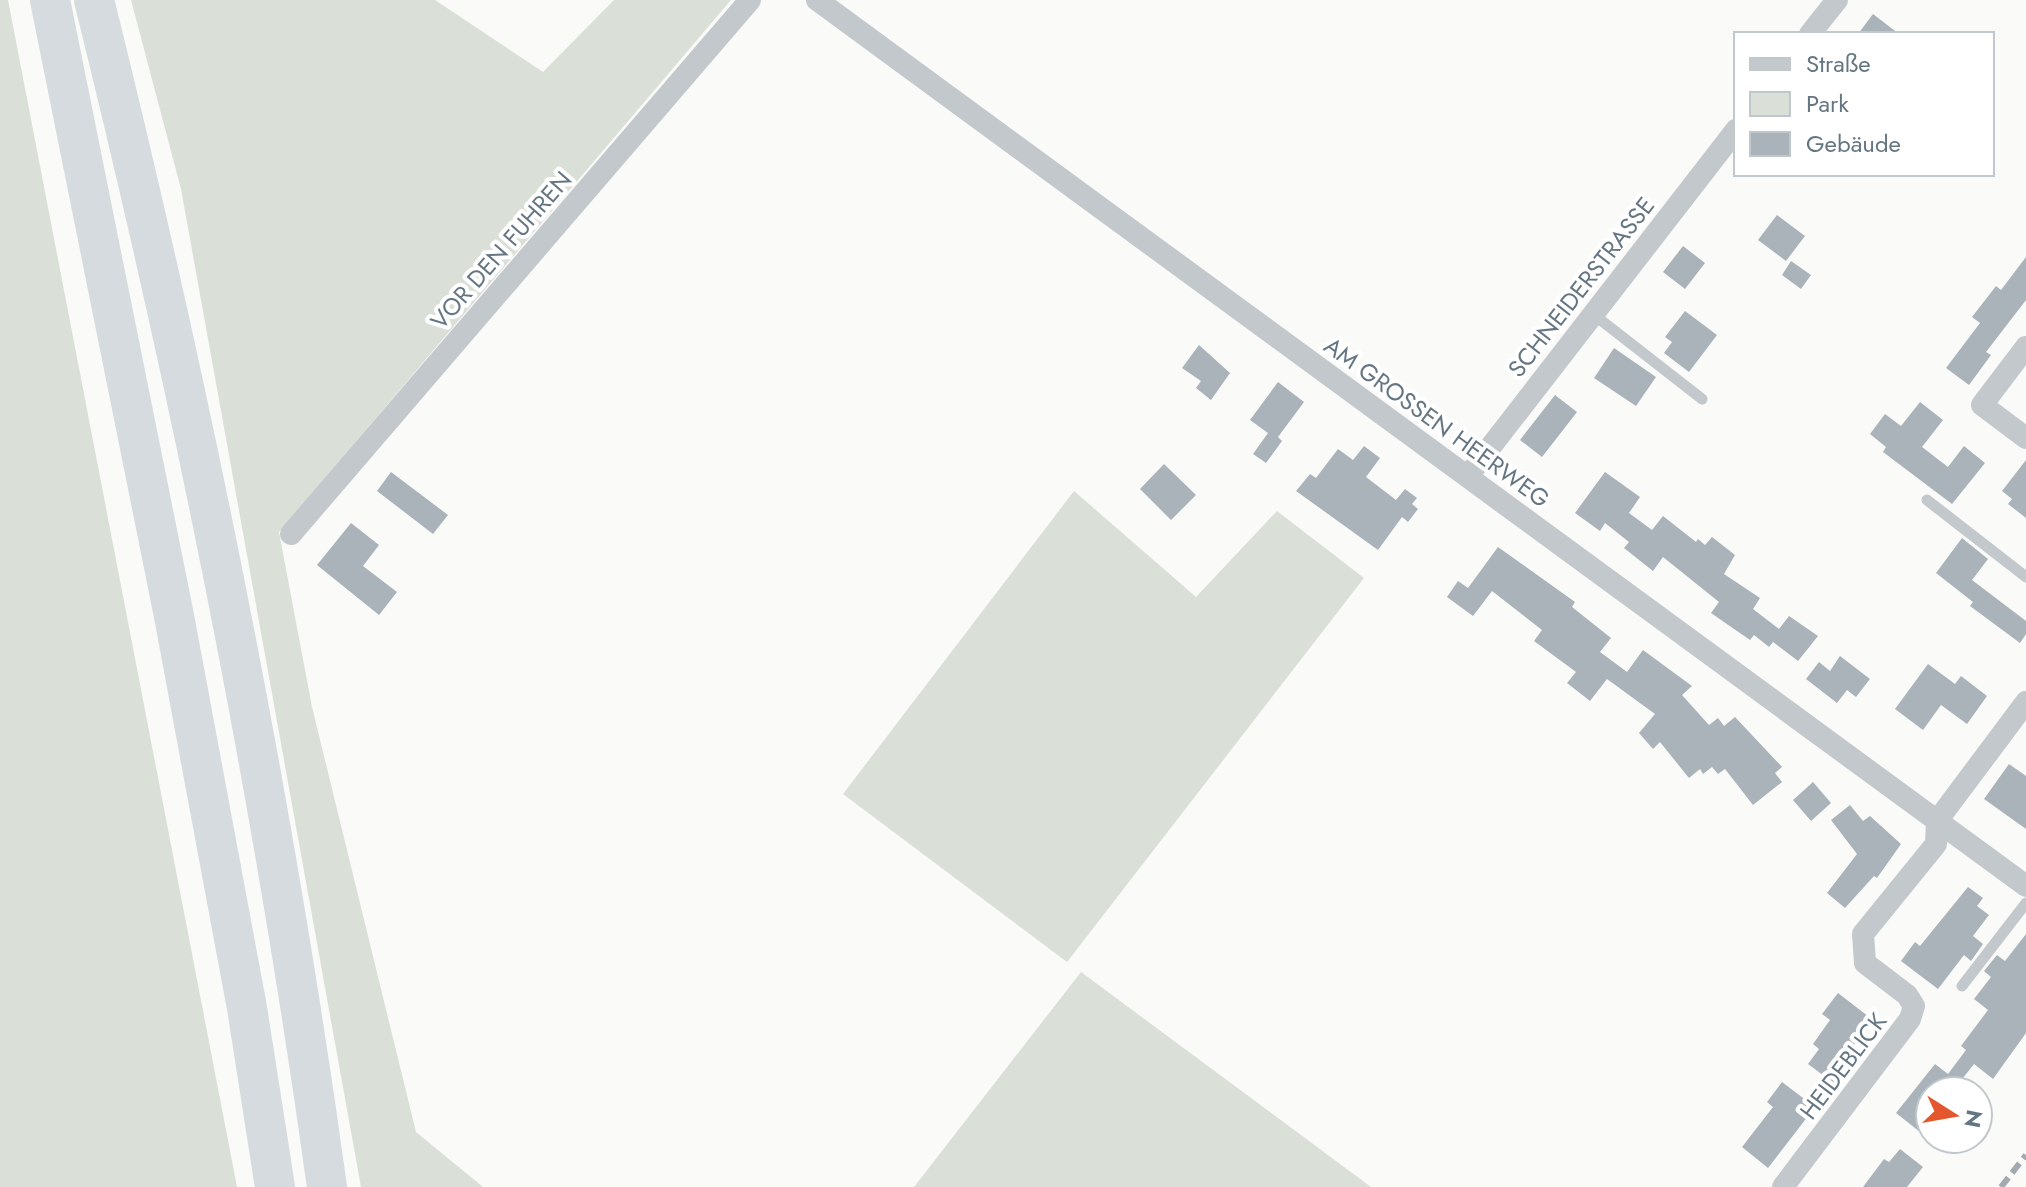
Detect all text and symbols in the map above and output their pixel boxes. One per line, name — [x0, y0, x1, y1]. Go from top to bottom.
legend — [1734, 32, 1994, 176]
text: Straße — [1806, 46, 1871, 81]
text: Park — [1806, 86, 1849, 121]
text: Gebäude — [1806, 126, 1901, 161]
street label: VOR DEN FUHREN — [422, 163, 580, 337]
street label: SCHNEIDERSTRASSE — [1499, 189, 1663, 385]
street label: AM GROSSEN HEERWEG — [1317, 328, 1557, 516]
street label: HEIDEBLICK — [1791, 1005, 1895, 1127]
north arrow — [1914, 1075, 1994, 1155]
text: N — [1956, 1107, 1991, 1130]

